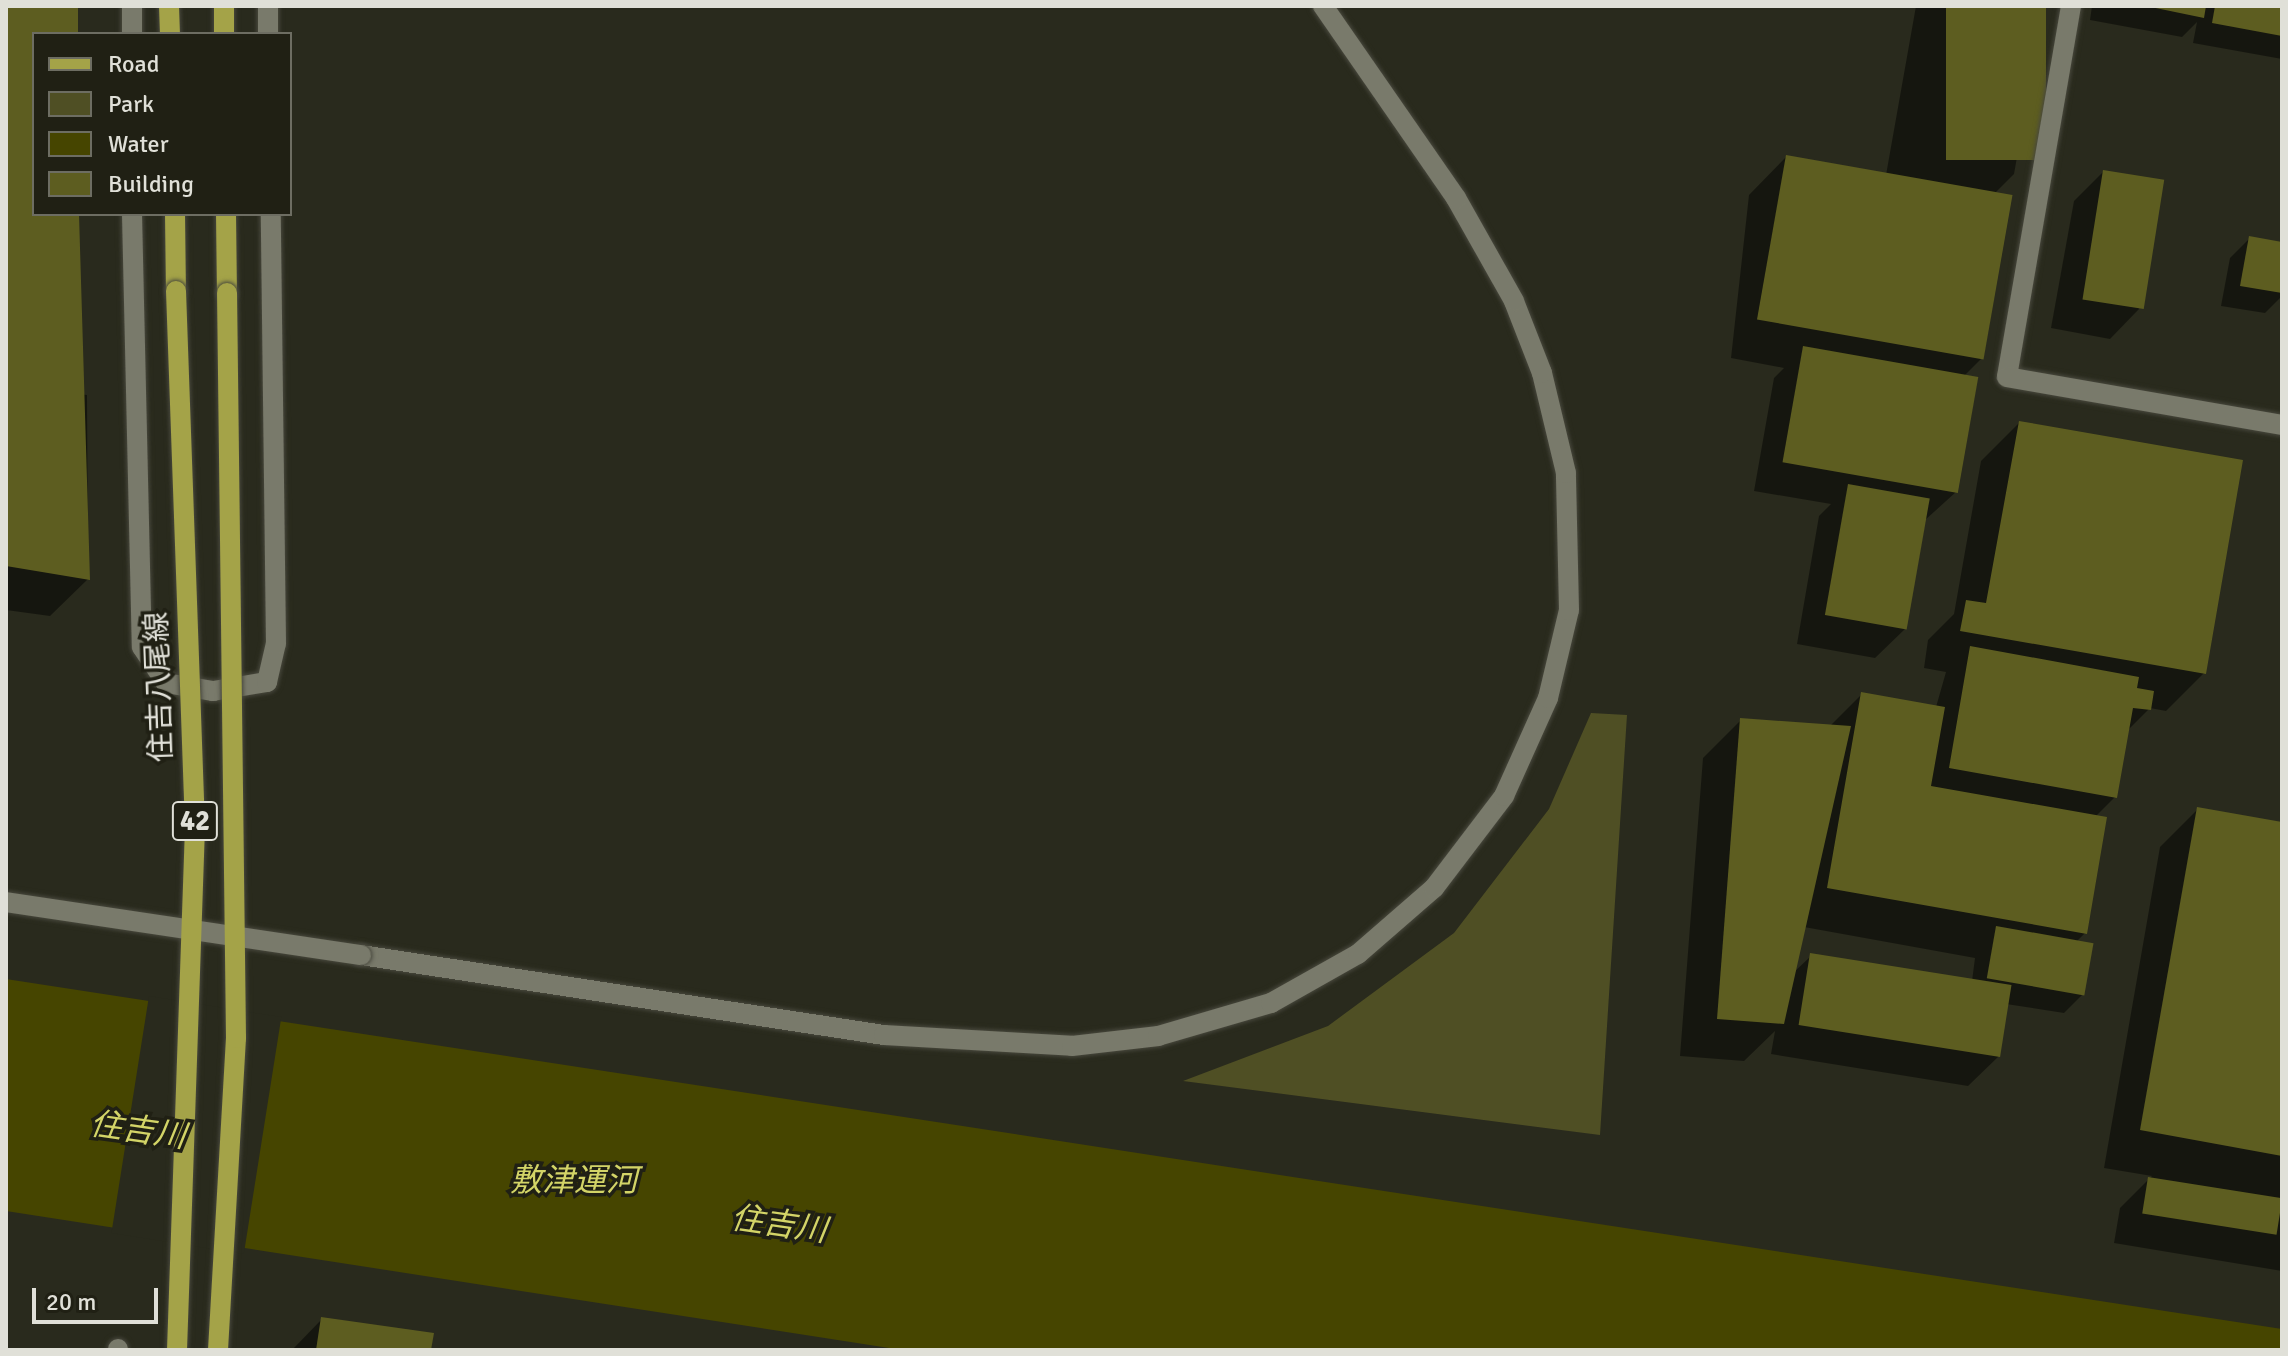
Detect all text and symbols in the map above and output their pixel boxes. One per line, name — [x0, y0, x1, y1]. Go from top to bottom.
legend — [32, 32, 292, 216]
text: Road — [108, 49, 159, 79]
text: Park — [108, 89, 154, 119]
text: Water — [108, 129, 168, 159]
text: Building — [108, 169, 194, 199]
street label: 住吉八尾線 — [139, 611, 181, 763]
road number: 42 — [171, 797, 219, 845]
water label: 住吉川 — [88, 1105, 188, 1157]
water label: 敷津運河 — [510, 1162, 638, 1200]
water label: 住吉川 — [729, 1199, 829, 1251]
scale bar — [36, 1272, 162, 1322]
text: 20 m — [46, 1287, 96, 1317]

